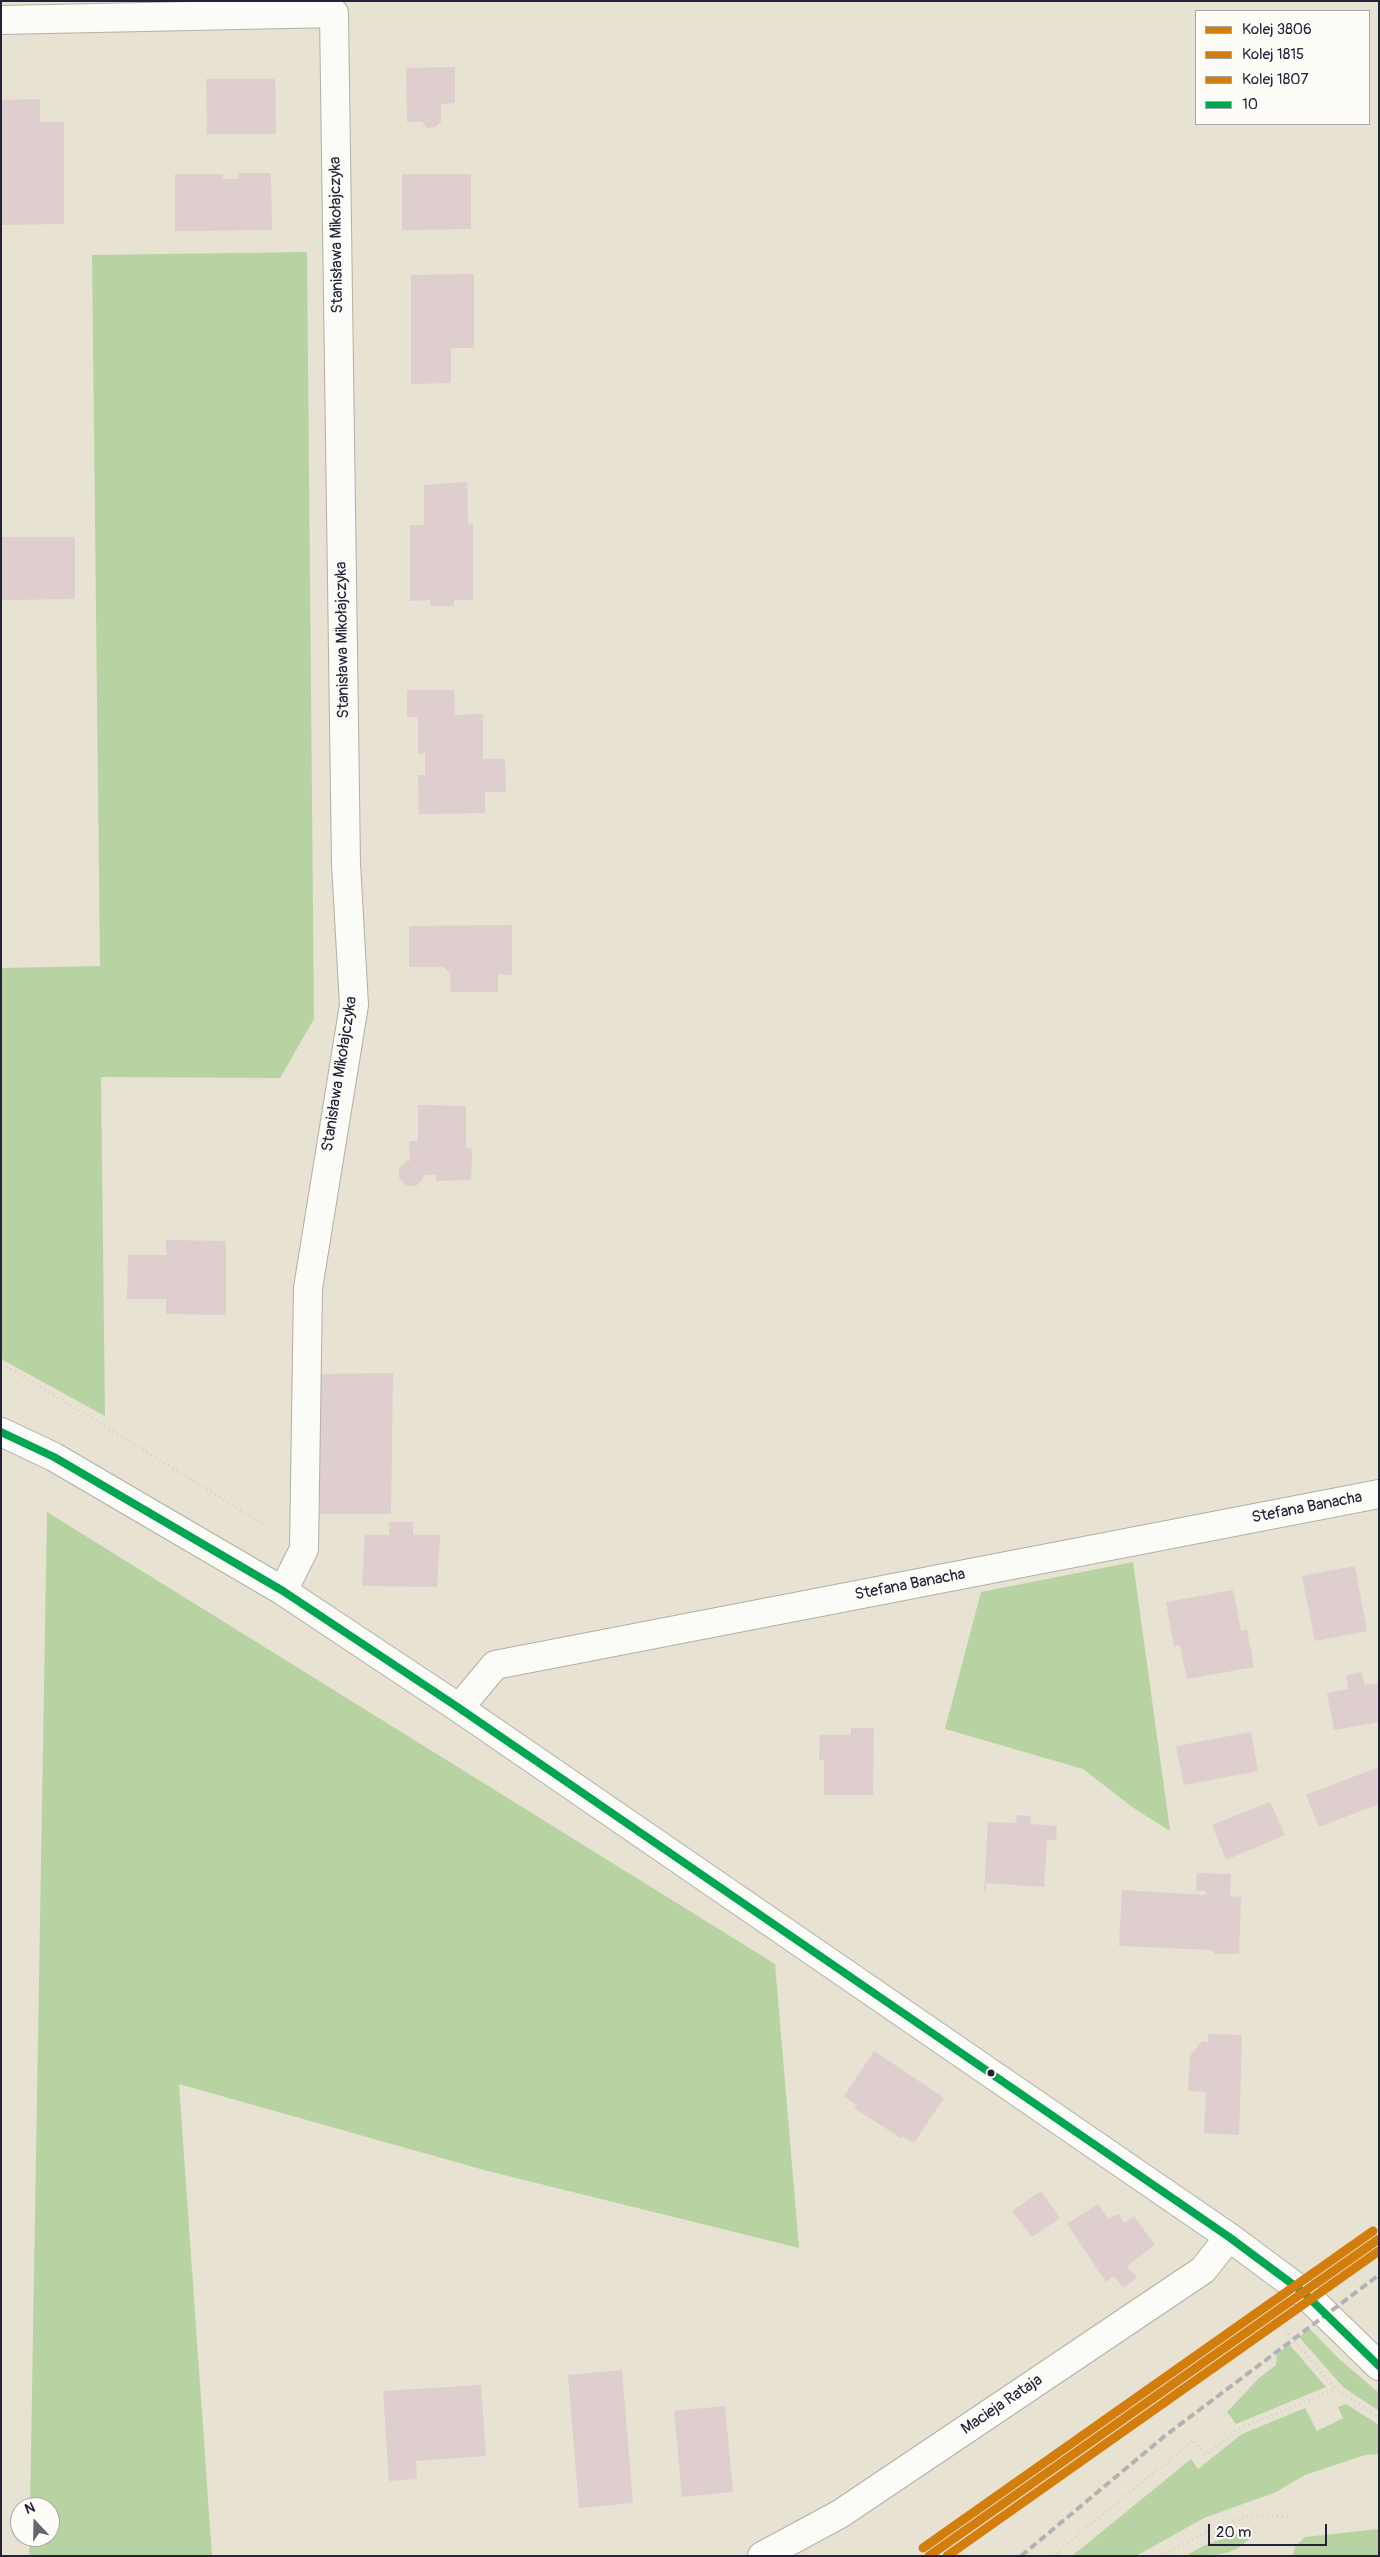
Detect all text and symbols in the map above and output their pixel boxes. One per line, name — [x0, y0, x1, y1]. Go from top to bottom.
legend — [1195, 10, 1370, 125]
text: Kolej 3806 — [1242, 20, 1312, 39]
text: Kolej 1815 — [1242, 45, 1304, 64]
text: Kolej 1807 — [1242, 70, 1308, 89]
text: 10 — [1242, 95, 1258, 114]
street label: Stanisława Mikołajczyka — [326, 156, 348, 314]
street label: Stanisława Mikołajczyka — [332, 561, 354, 719]
street label: Stanisława Mikołajczyka — [318, 995, 362, 1153]
street label: Stefana Banacha — [1250, 1488, 1364, 1528]
street label: Stefana Banacha — [853, 1565, 967, 1605]
unlabelled marker — [986, 2068, 996, 2078]
street label: Macieja Rataja — [958, 2371, 1046, 2439]
north arrow — [10, 2497, 60, 2547]
text: N — [22, 2499, 37, 2518]
scale bar — [1210, 2514, 1329, 2546]
text: 20 m — [1216, 2523, 1251, 2542]

